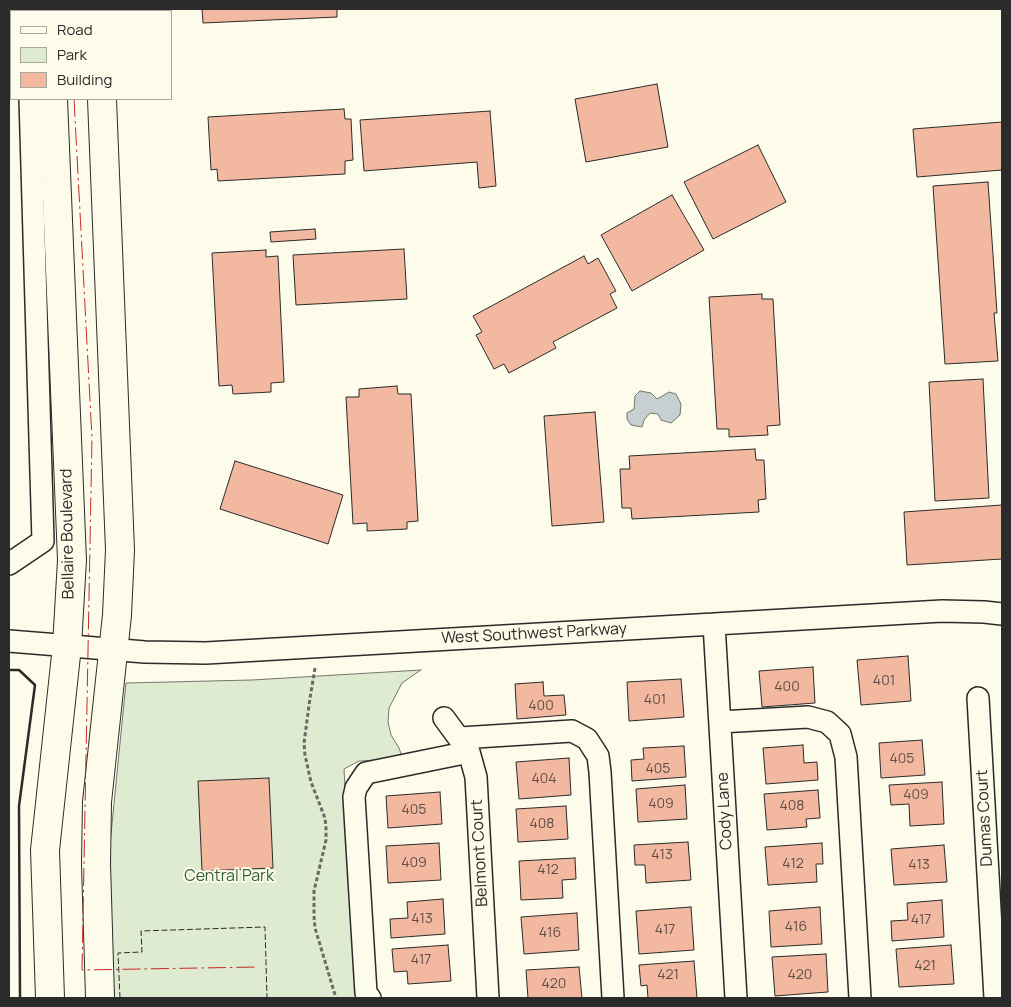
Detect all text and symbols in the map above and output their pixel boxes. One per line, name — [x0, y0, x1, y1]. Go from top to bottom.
legend — [10, 10, 172, 100]
text: Road — [57, 19, 93, 40]
text: Park — [57, 44, 87, 65]
text: Building — [57, 69, 112, 90]
street label: Bellaire Boulevard — [57, 469, 79, 599]
street label: West Southwest Parkway — [441, 620, 627, 648]
house number: 401 — [873, 673, 895, 689]
house number: 400 — [774, 679, 800, 695]
house number: 401 — [644, 692, 666, 708]
house number: 400 — [528, 698, 554, 714]
house number: 405 — [890, 751, 914, 767]
house number: 405 — [646, 761, 670, 777]
street label: Dumas Court — [973, 769, 997, 867]
house number: 404 — [531, 771, 557, 787]
street label: Cody Lane — [713, 772, 737, 850]
house number: 409 — [903, 787, 929, 803]
house number: 409 — [648, 796, 674, 812]
house number: 408 — [780, 798, 804, 814]
street label: Belmont Court — [468, 799, 492, 907]
house number: 405 — [402, 802, 426, 818]
house number: 408 — [530, 816, 554, 832]
house number: 413 — [651, 847, 673, 863]
house number: 409 — [401, 855, 427, 871]
house number: 412 — [782, 856, 804, 872]
house number: 413 — [908, 857, 930, 873]
house number: 412 — [537, 862, 559, 878]
park label: Central Park — [184, 867, 274, 887]
house number: 413 — [411, 911, 433, 927]
house number: 417 — [911, 912, 931, 928]
house number: 416 — [785, 919, 807, 935]
house number: 417 — [655, 922, 675, 938]
house number: 416 — [539, 925, 561, 941]
house number: 417 — [411, 952, 431, 968]
house number: 421 — [914, 958, 936, 974]
house number: 421 — [657, 967, 679, 983]
house number: 420 — [788, 967, 812, 983]
house number: 420 — [542, 976, 566, 992]

